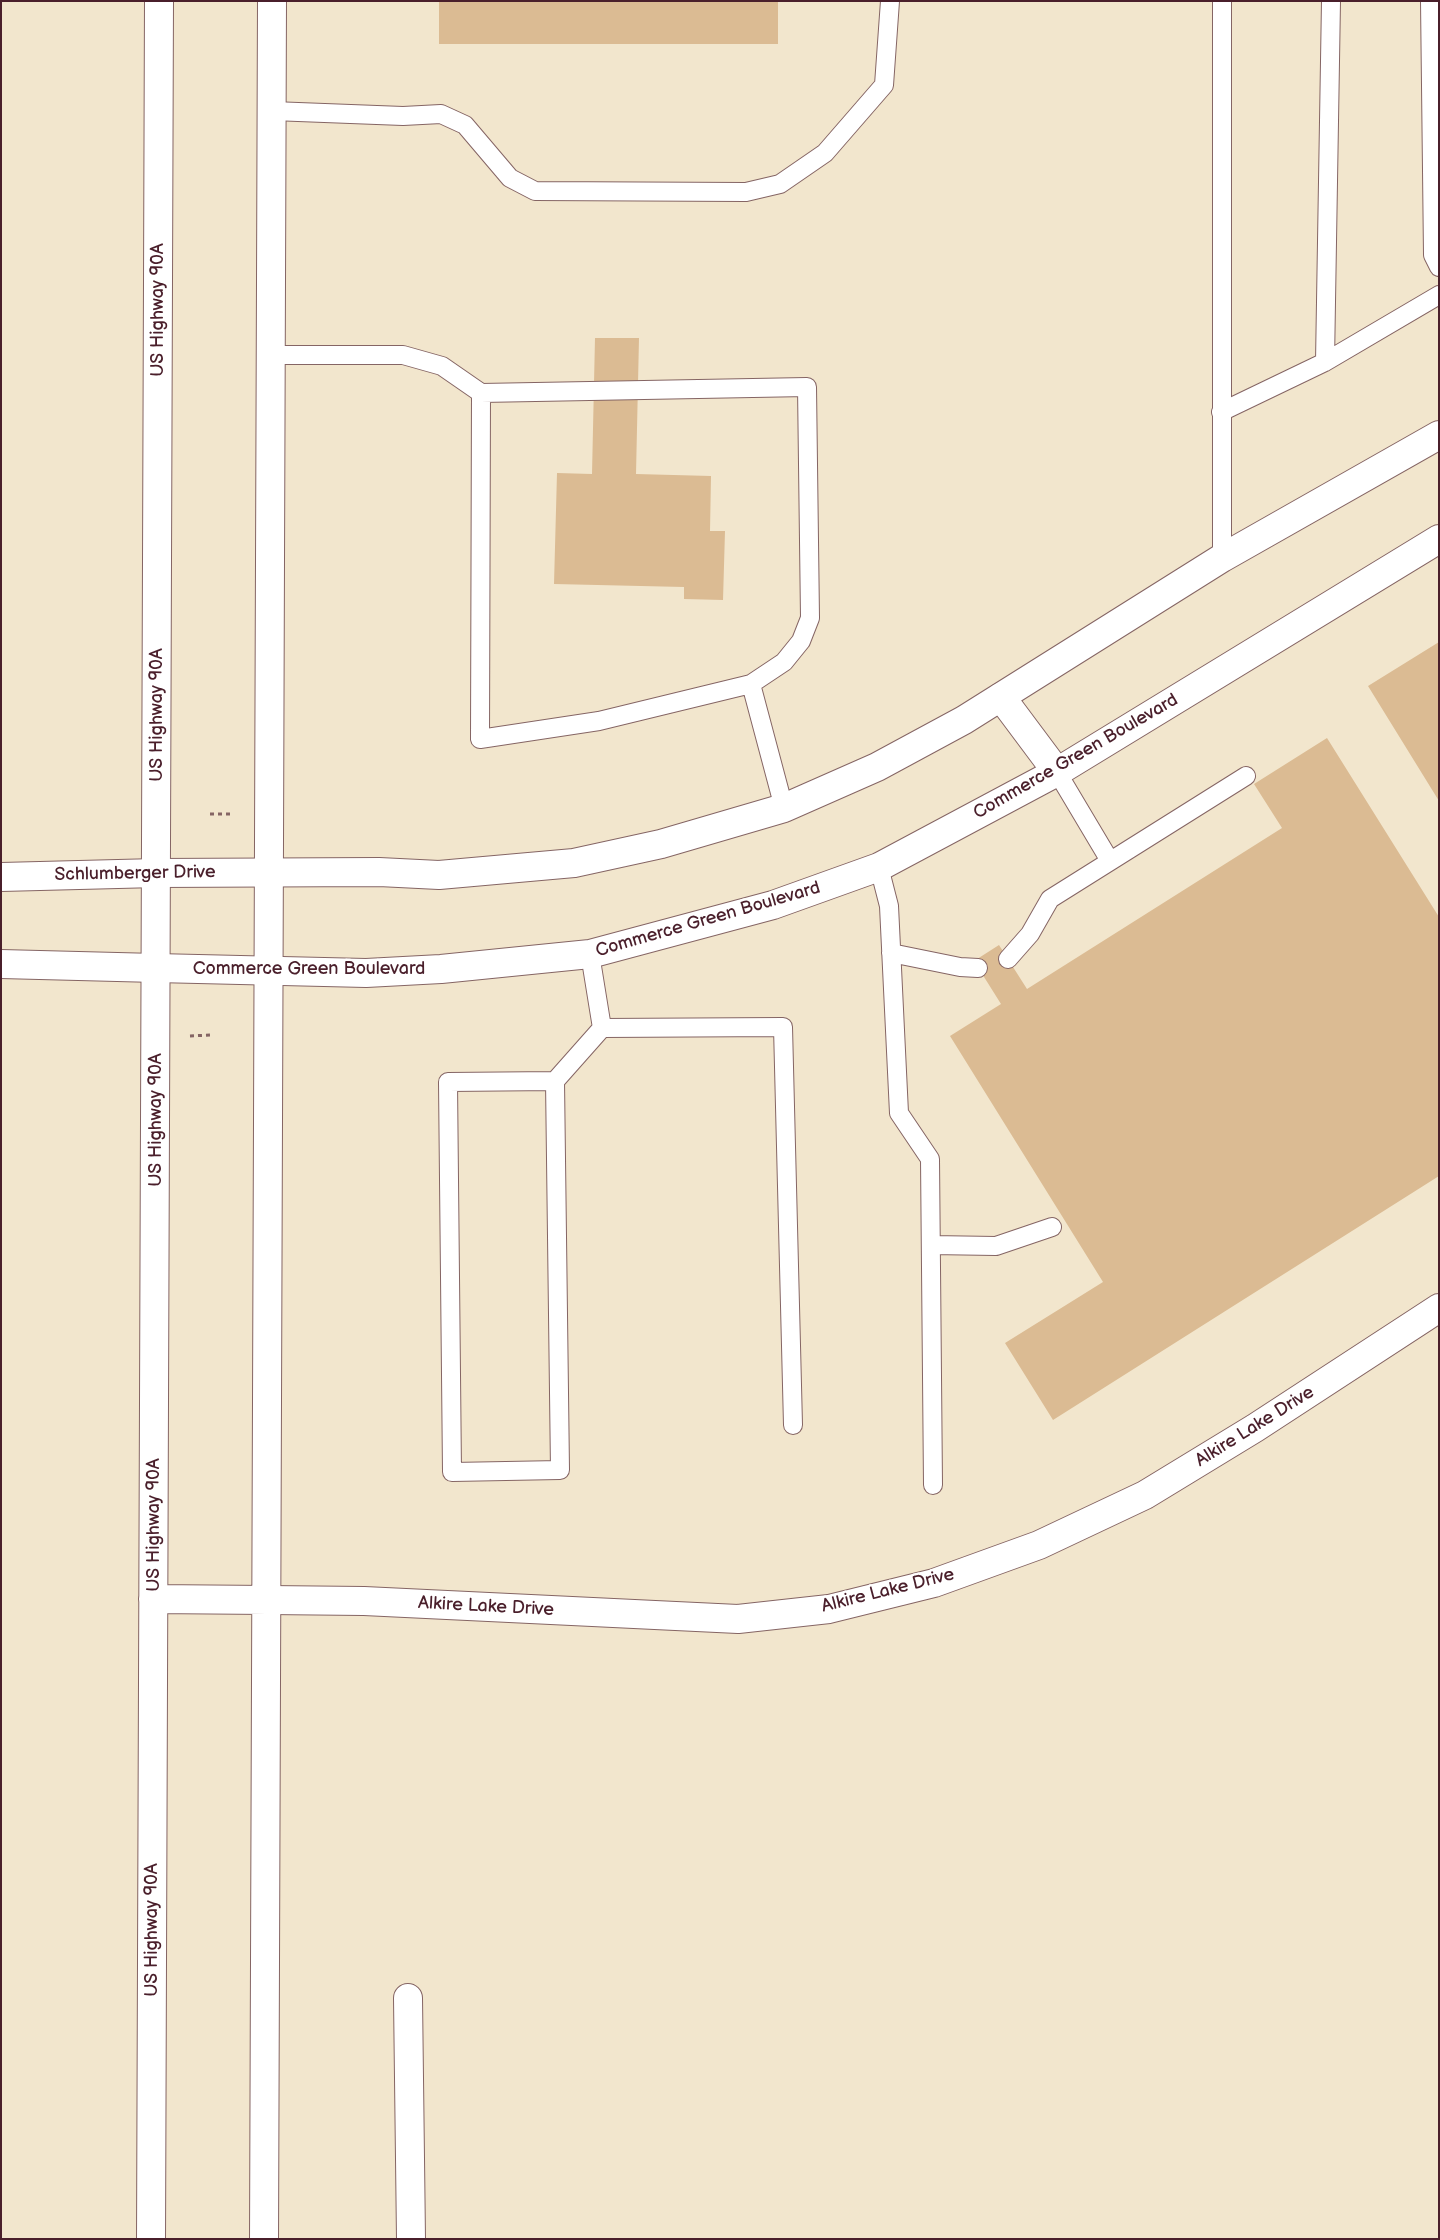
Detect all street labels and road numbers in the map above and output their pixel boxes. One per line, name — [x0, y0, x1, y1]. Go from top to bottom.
street label: US Highway 90A — [147, 243, 169, 377]
street label: US Highway 90A — [146, 648, 168, 782]
street label: Commerce Green Boulevard — [970, 689, 1182, 825]
street label: Schlumberger Drive — [54, 862, 216, 886]
street label: Commerce Green Boulevard — [593, 878, 823, 962]
street label: Commerce Green Boulevard — [193, 958, 425, 980]
street label: US Highway 90A — [145, 1053, 167, 1187]
street label: Alkire Lake Drive — [1192, 1382, 1318, 1472]
street label: US Highway 90A — [143, 1458, 165, 1592]
street label: Alkire Lake Drive — [819, 1564, 957, 1618]
street label: Alkire Lake Drive — [417, 1593, 555, 1621]
street label: US Highway 90A — [141, 1863, 163, 1997]

